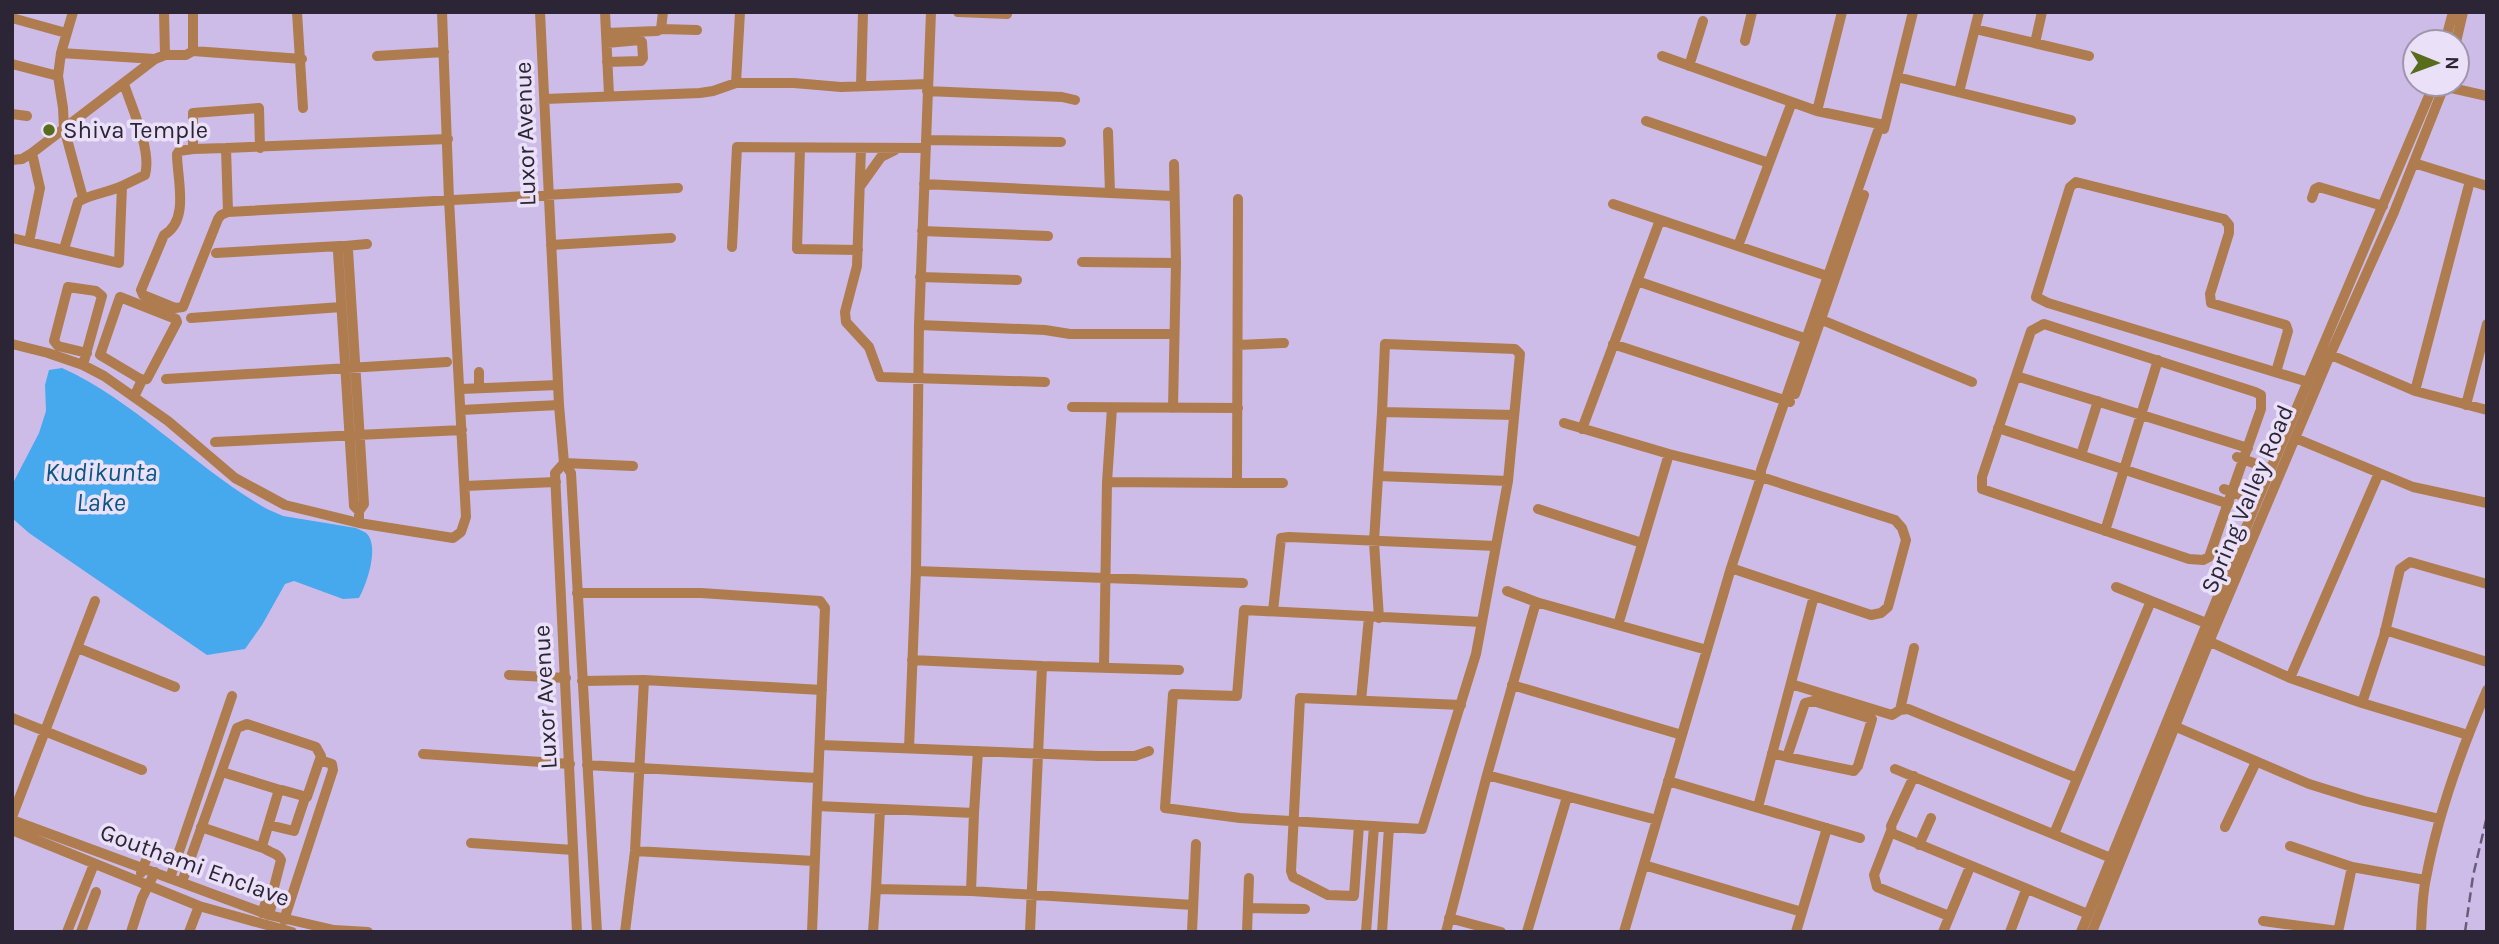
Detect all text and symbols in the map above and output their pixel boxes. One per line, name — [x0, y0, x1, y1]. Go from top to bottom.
north arrow — [2401, 28, 2471, 98]
text: N — [2441, 56, 2463, 70]
street label: Luxor Avenue — [508, 61, 542, 207]
place label: Shiva Temple — [63, 116, 208, 144]
marker: Shiva Temple — [41, 122, 57, 138]
street label: Spring Valley Road — [2195, 401, 2299, 597]
water label: Kudikunta Lake — [45, 457, 157, 518]
street label: Luxor Avenue — [527, 624, 563, 770]
street label: Gouthami Enclave — [96, 818, 294, 912]

